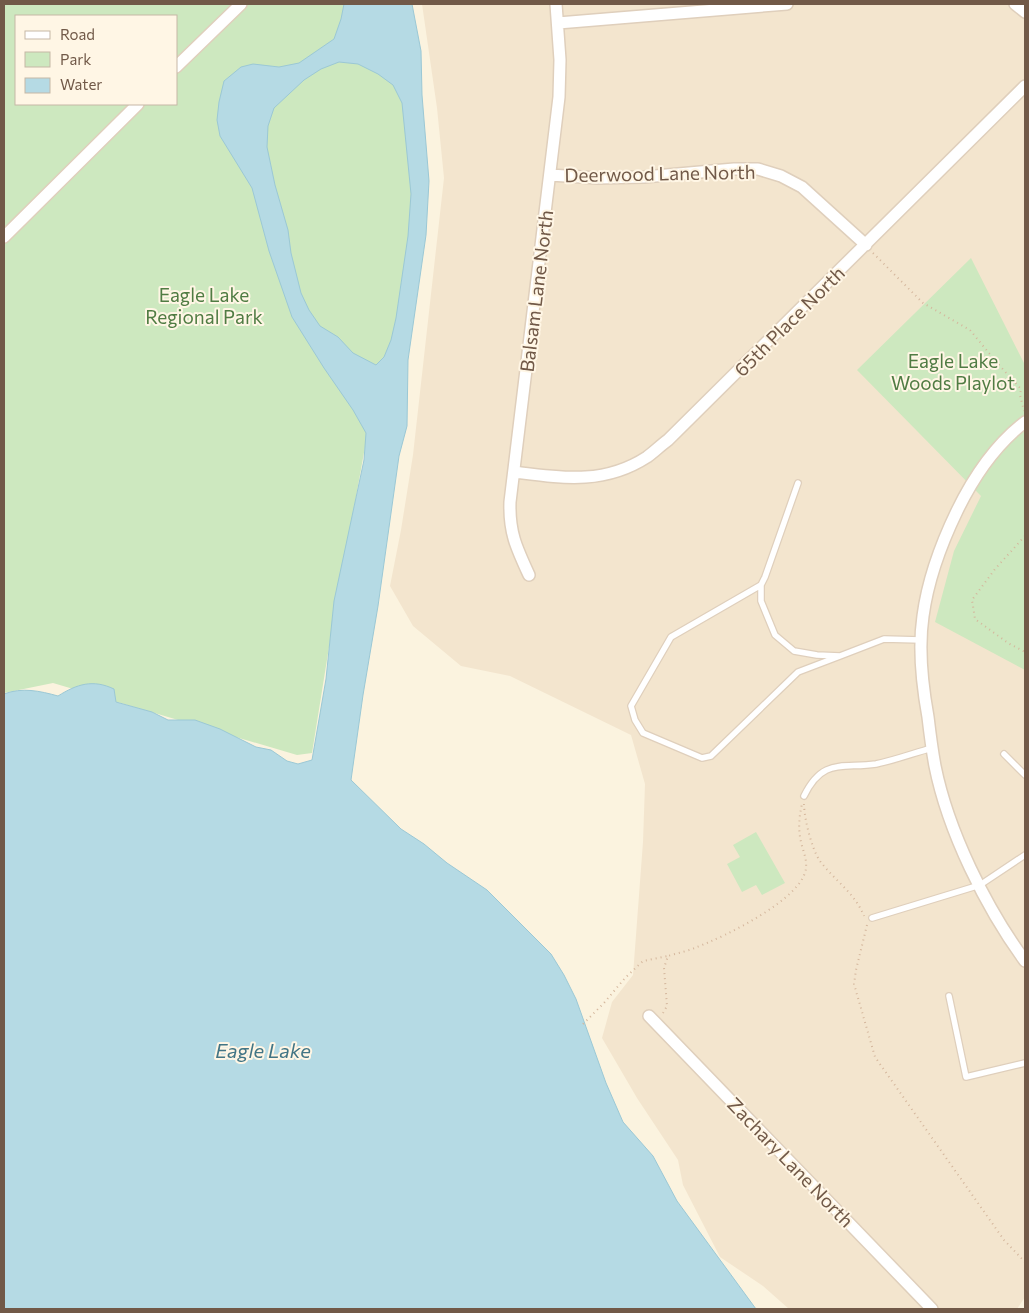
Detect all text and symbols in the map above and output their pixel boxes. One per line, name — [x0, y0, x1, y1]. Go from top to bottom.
legend — [15, 15, 178, 105]
text: Road — [60, 25, 95, 43]
text: Park — [60, 50, 91, 68]
text: Water — [60, 75, 102, 93]
street label: Deerwood Lane North — [564, 160, 756, 186]
street label: Balsam Lane North — [515, 209, 557, 373]
street label: 65th Place North — [729, 261, 849, 381]
park label: Eagle Lake Regional Park — [145, 283, 263, 328]
park label: Eagle Lake Woods Playlot — [891, 349, 1015, 394]
water label: Eagle Lake — [215, 1038, 311, 1062]
street label: Zachary Lane North — [723, 1092, 859, 1232]

